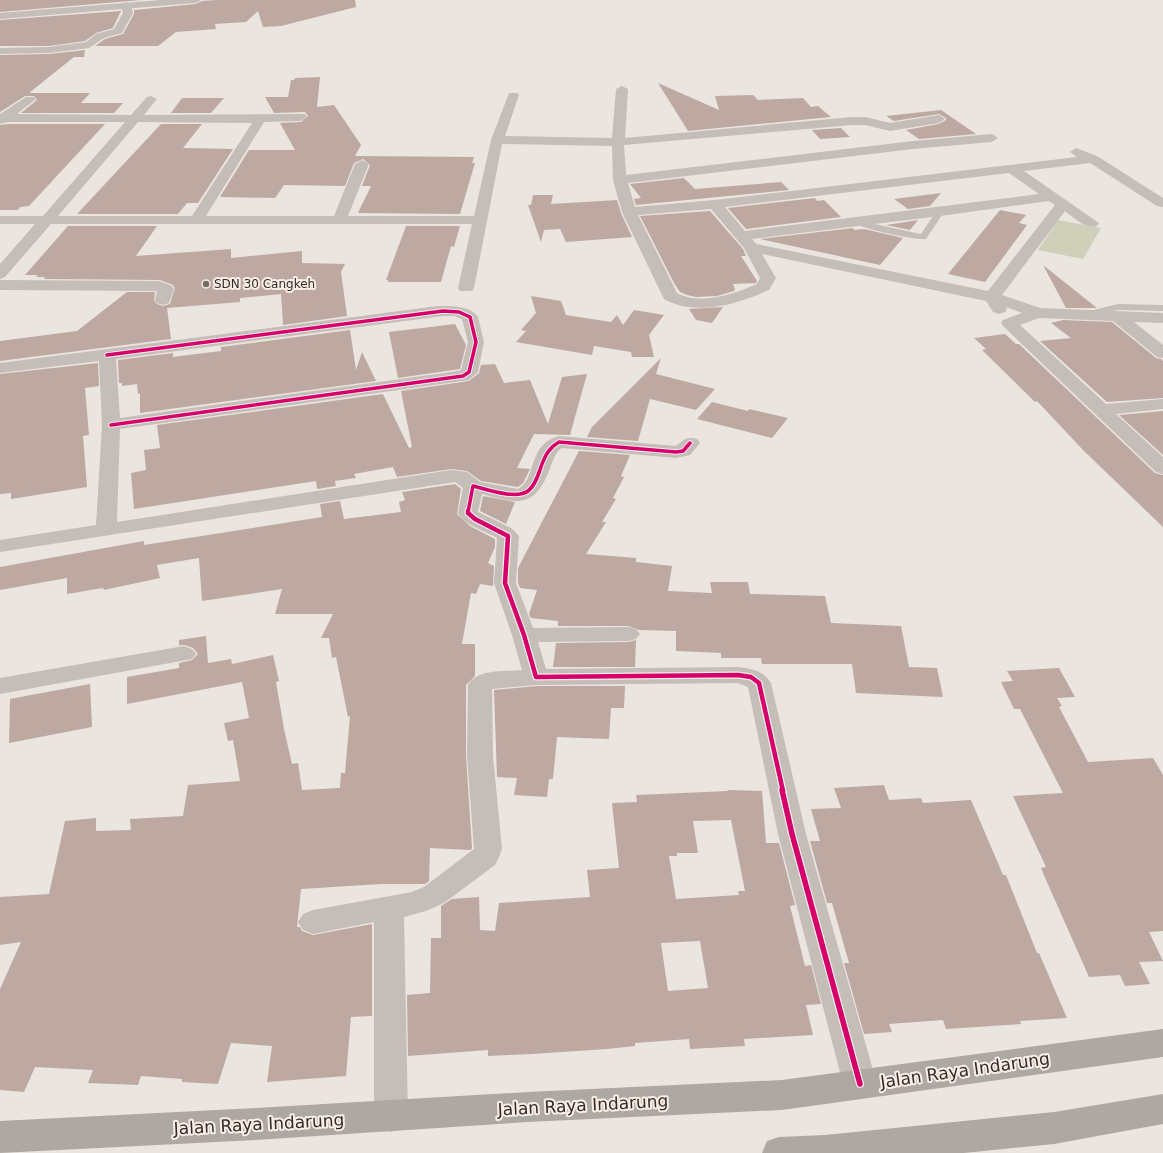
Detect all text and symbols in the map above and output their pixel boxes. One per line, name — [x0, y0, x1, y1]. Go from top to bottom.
place label: SDN 30 Cangkeh — [214, 277, 315, 291]
marker: SDN 30 Cangkeh — [201, 279, 211, 289]
street label: Jalan Raya Indarung — [878, 1048, 1051, 1092]
street label: Jalan Raya Indarung — [496, 1091, 669, 1120]
street label: Jalan Raya Indarung — [172, 1110, 345, 1139]

